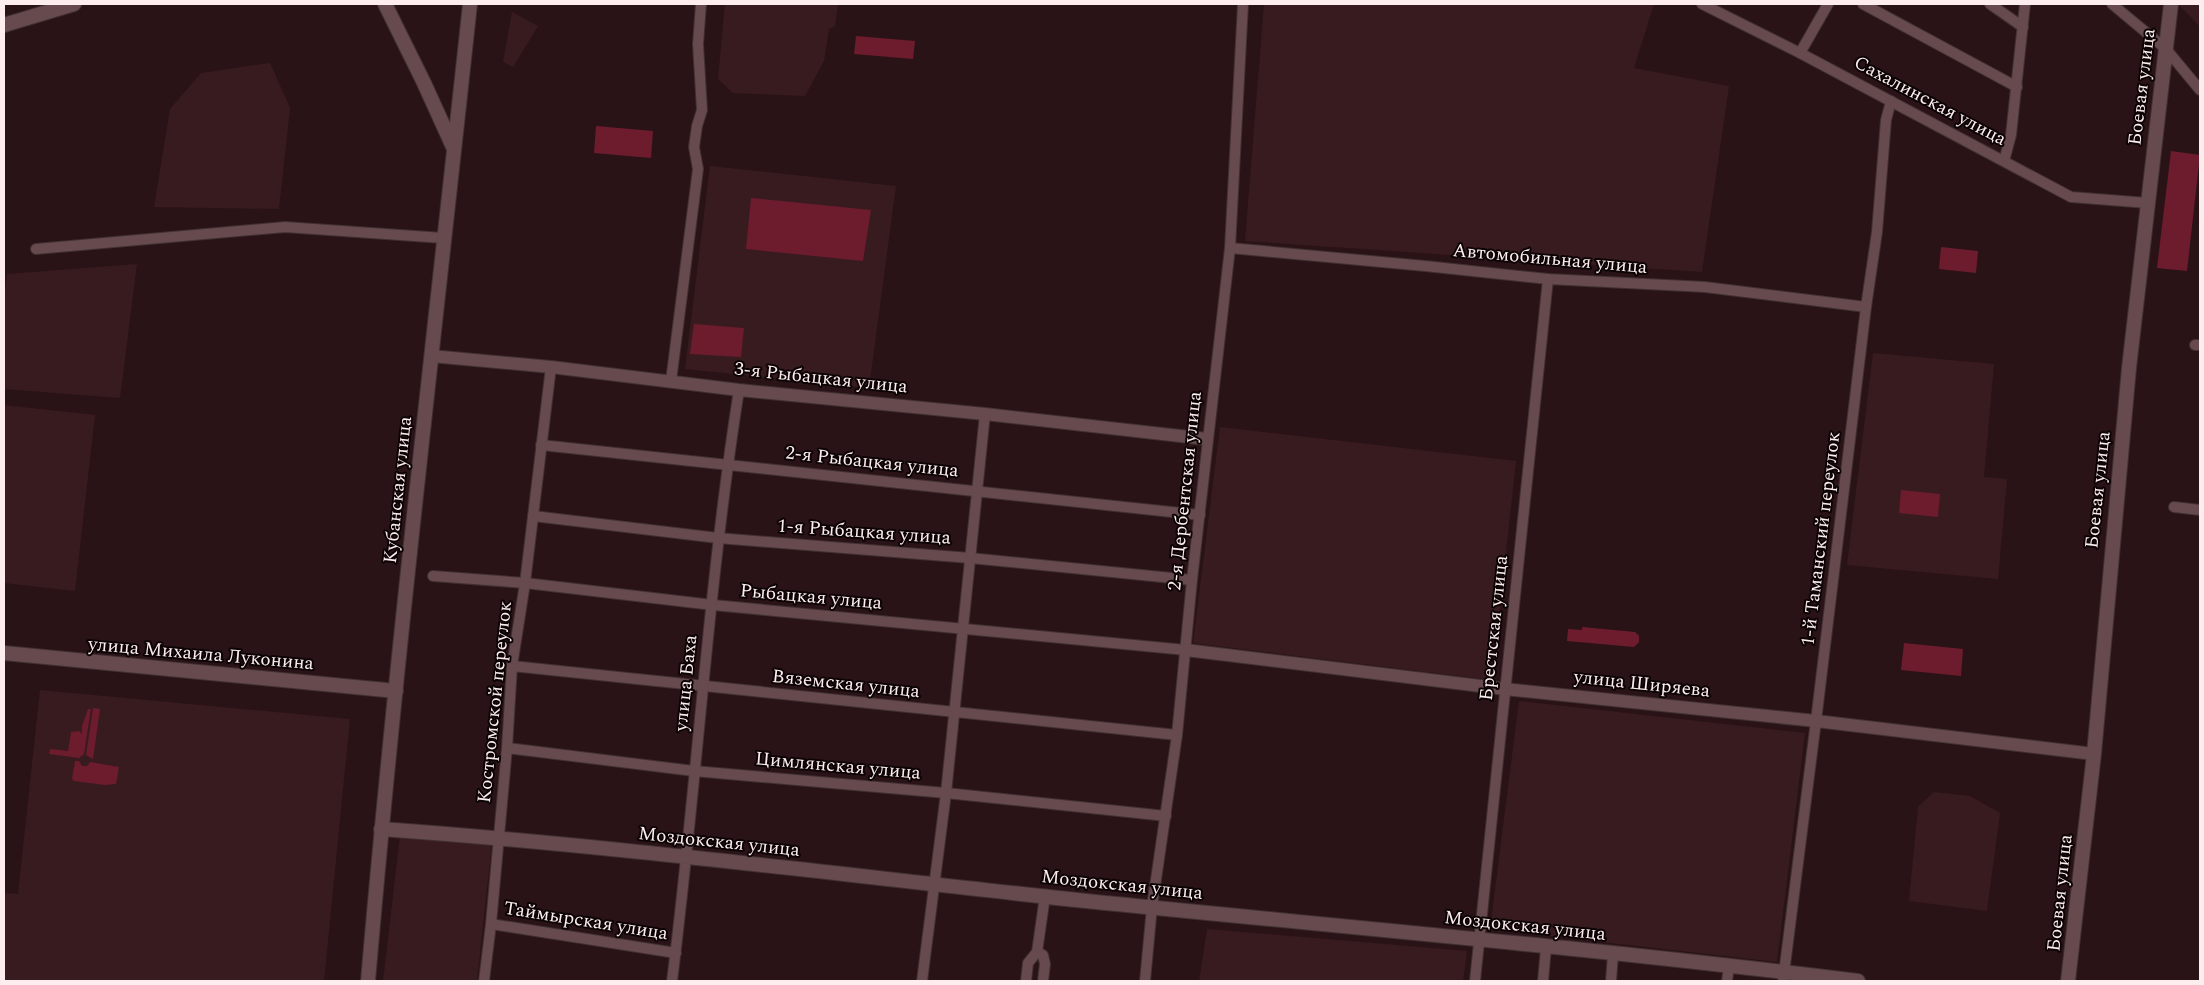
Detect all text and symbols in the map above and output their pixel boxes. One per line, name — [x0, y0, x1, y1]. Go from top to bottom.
street label: Боевая улица — [2120, 26, 2164, 147]
street label: Сахалинская улица — [1848, 48, 2012, 154]
street label: Автомобильная улица — [1452, 236, 1649, 282]
street label: 3-я Рыбацкая улица — [733, 354, 910, 402]
street label: 2-я Дербентская улица — [1160, 389, 1210, 592]
street label: Кубанская улица — [376, 414, 420, 565]
street label: Боевая улица — [2077, 429, 2119, 550]
street label: 1-й Таманский переулок — [1793, 430, 1849, 648]
street label: 2-я Рыбацкая улица — [784, 438, 961, 486]
street label: 1-я Рыбацкая улица — [776, 511, 953, 553]
street label: Брестская улица — [1472, 553, 1516, 702]
street label: Рыбацкая улица — [739, 576, 884, 618]
street label: Костромской переулок — [470, 599, 520, 804]
street label: улица Михаила Луконина — [86, 630, 316, 678]
street label: улица Баха — [666, 633, 706, 734]
street label: Вяземская улица — [771, 662, 922, 706]
street label: улица Ширяева — [1571, 662, 1712, 706]
street label: Цимлянская улица — [754, 744, 923, 788]
street label: Моздокская улица — [637, 819, 802, 865]
street label: Боевая улица — [2039, 832, 2081, 953]
street label: Моздокская улица — [1040, 862, 1205, 908]
street label: Таймырская улица — [502, 894, 671, 948]
street label: Моздокская улица — [1443, 903, 1608, 949]

